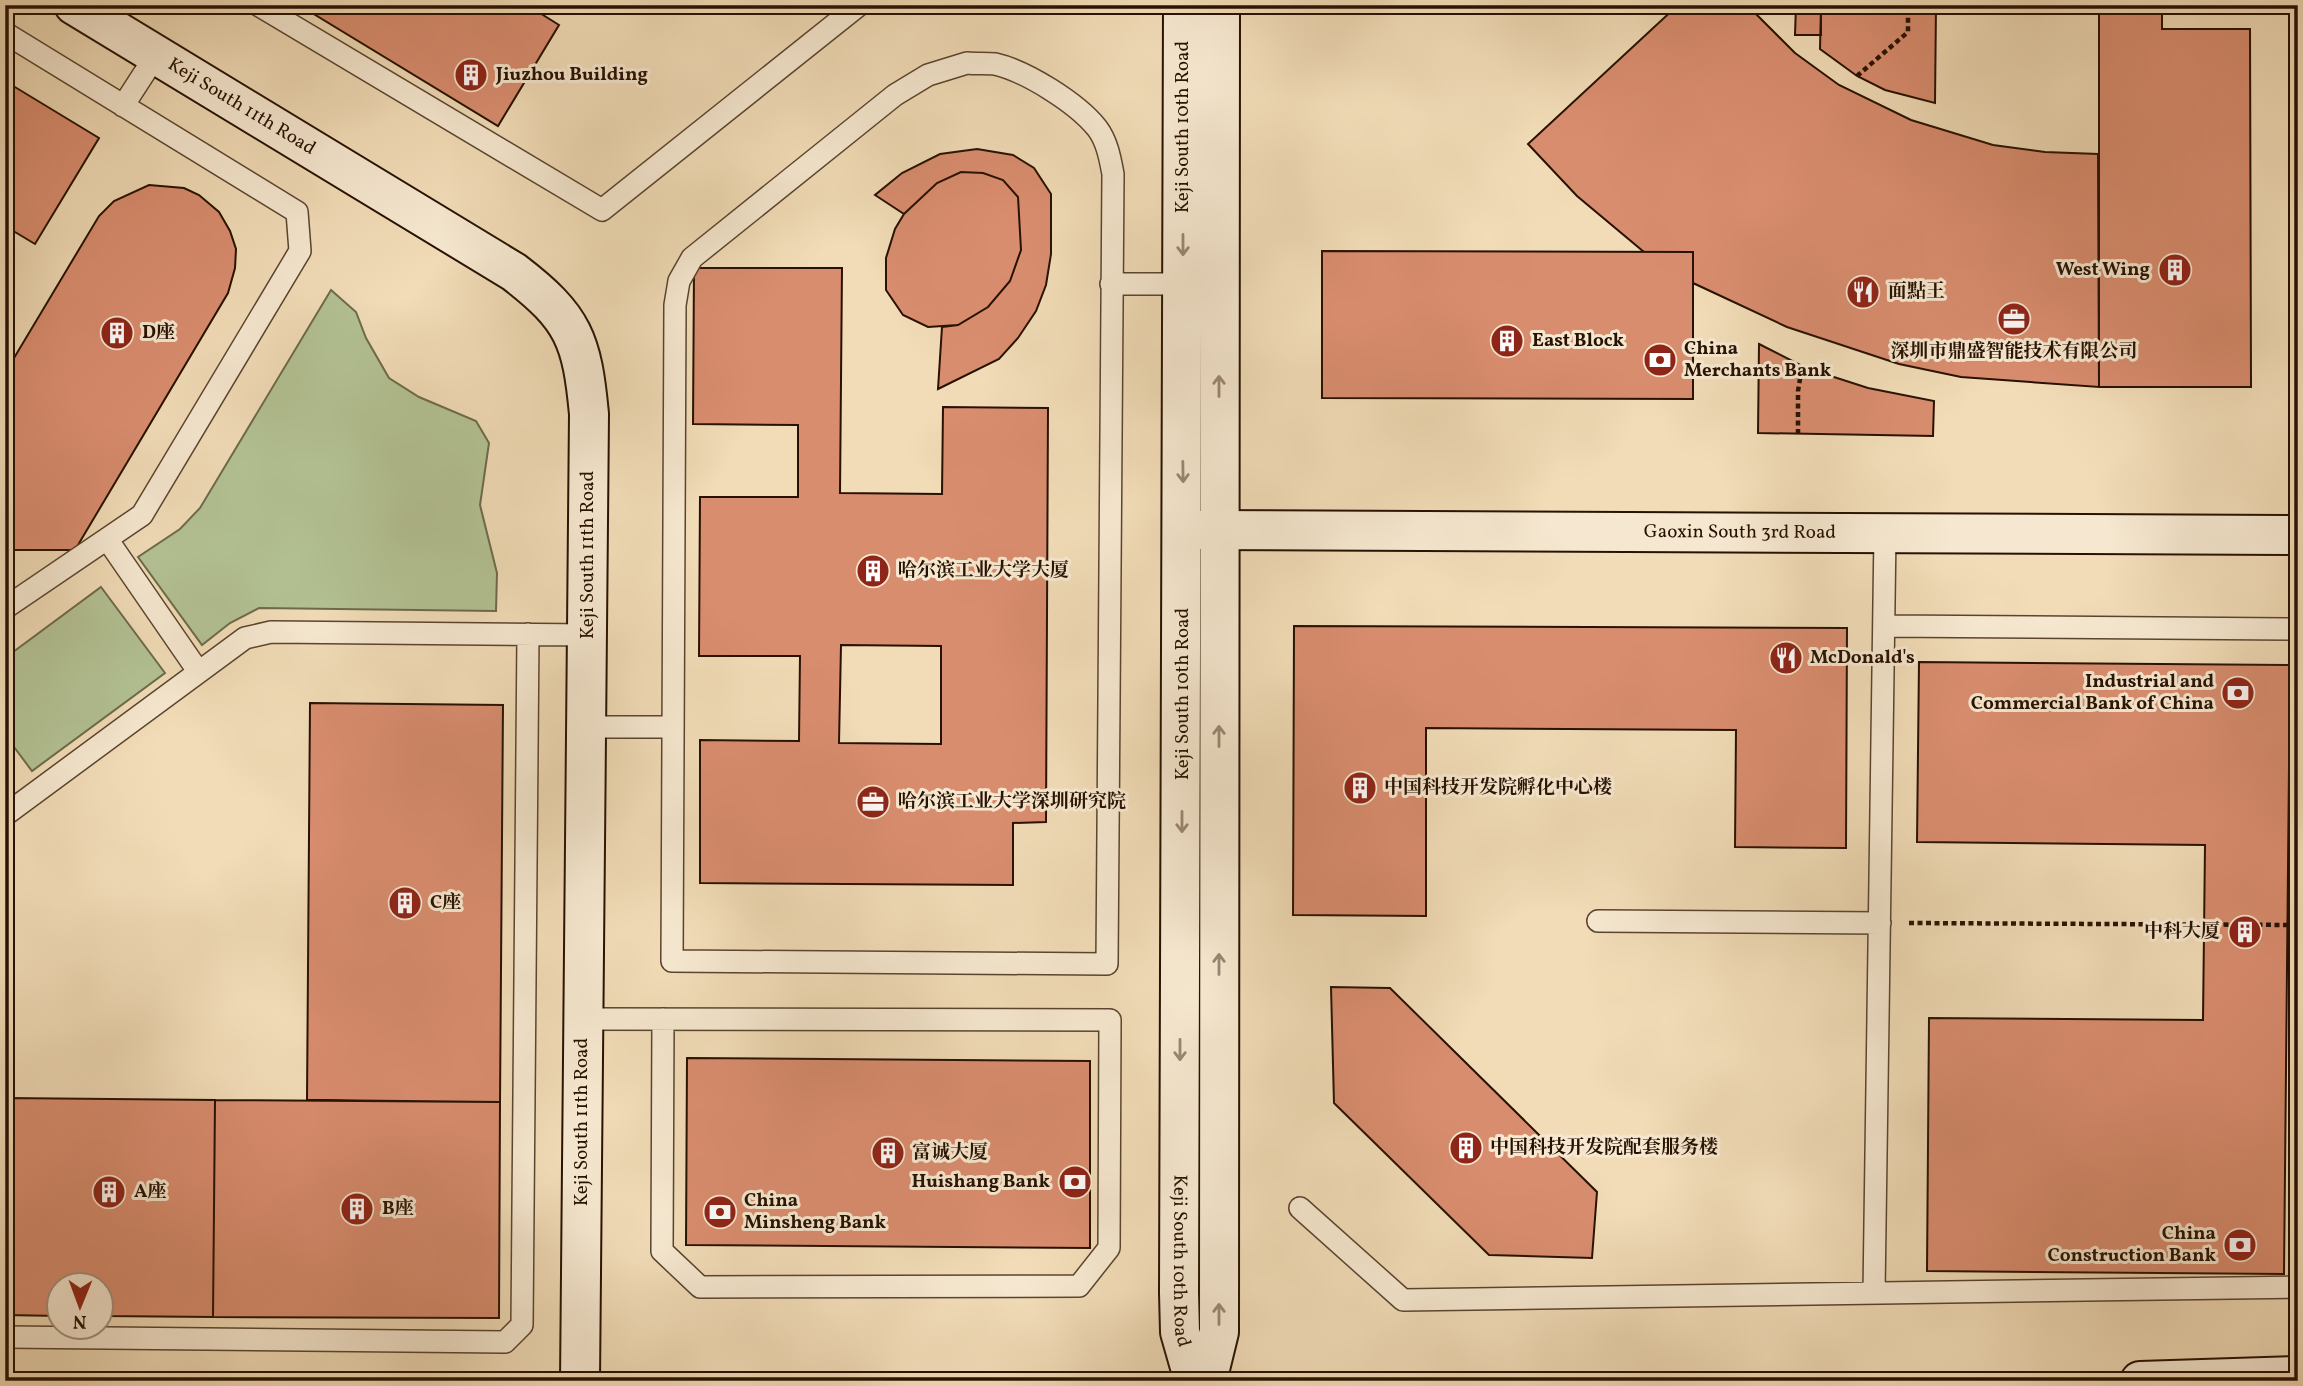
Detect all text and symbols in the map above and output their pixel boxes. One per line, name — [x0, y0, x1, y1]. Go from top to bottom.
street label: Keji South 10th Road — [1170, 41, 1196, 213]
street label: Keji South 11th Road — [163, 52, 320, 162]
building icon: Jiuzhou Building — [452, 56, 490, 94]
place label: Jiuzhou Building — [495, 62, 648, 88]
one-way arrow — [1176, 233, 1190, 256]
building icon: West Wing — [2156, 251, 2194, 289]
place label: West Wing — [2056, 257, 2150, 283]
restaurant icon: 面點王 — [1844, 273, 1882, 311]
place label: 面點王 — [1888, 279, 1945, 305]
office icon: 深圳市鼎盛智能技术有限公司 — [1995, 300, 2033, 338]
building icon: D座 — [98, 314, 136, 352]
place label: D座 — [142, 320, 175, 346]
building icon: East Block — [1488, 322, 1526, 360]
place label: East Block — [1532, 328, 1624, 354]
place label: China Merchants Bank — [1684, 336, 1832, 384]
place label: 深圳市鼎盛智能技术有限公司 — [1890, 339, 2138, 365]
bank icon: China Merchants Bank — [1641, 341, 1679, 379]
one-way arrow — [1212, 375, 1226, 398]
one-way arrow — [1176, 461, 1190, 484]
street label: Keji South 11th Road — [575, 471, 601, 639]
street label: Gaoxin South 3rd Road — [1644, 519, 1836, 546]
building icon: 哈尔滨工业大学大厦 — [854, 552, 892, 590]
place label: 哈尔滨工业大学大厦 — [898, 558, 1069, 584]
street label: Keji South 10th Road — [1170, 608, 1196, 780]
restaurant icon: McDonald's — [1767, 639, 1805, 677]
place label: McDonald's — [1810, 645, 1915, 671]
place label: Industrial and Commercial Bank of China — [1971, 669, 2214, 717]
bank icon: Industrial and Commercial Bank of China — [2219, 674, 2257, 712]
one-way arrow — [1212, 725, 1226, 748]
building icon: 中国科技开发院孵化中心楼 — [1341, 769, 1379, 807]
place label: 中国科技开发院孵化中心楼 — [1384, 775, 1612, 801]
office icon: 哈尔滨工业大学深圳研究院 — [854, 783, 892, 821]
place label: 哈尔滨工业大学深圳研究院 — [898, 789, 1126, 815]
one-way arrow — [1175, 811, 1189, 834]
building icon: C座 — [386, 884, 424, 922]
place label: C座 — [430, 890, 461, 916]
building icon: 中科大厦 — [2226, 913, 2264, 951]
place label: 中科大厦 — [2144, 919, 2220, 945]
one-way arrow — [1212, 953, 1226, 976]
street label: Keji South 11th Road — [569, 1038, 595, 1206]
one-way arrow — [1173, 1038, 1187, 1061]
building icon: 中国科技开发院配套服务楼 — [1447, 1129, 1485, 1167]
building icon: 富诚大厦 — [869, 1134, 907, 1172]
place label: 中国科技开发院配套服务楼 — [1490, 1135, 1718, 1161]
place label: 富诚大厦 — [912, 1140, 988, 1166]
bank icon: Huishang Bank — [1056, 1163, 1094, 1201]
place label: Huishang Bank — [911, 1169, 1050, 1195]
building icon: A座 — [90, 1173, 128, 1211]
street label: Keji South 10th Road — [1166, 1175, 1197, 1350]
place label: A座 — [134, 1179, 167, 1205]
place label: China Minsheng Bank — [744, 1188, 887, 1236]
building icon: B座 — [338, 1190, 376, 1228]
bank icon: China Minsheng Bank — [701, 1193, 739, 1231]
place label: B座 — [382, 1196, 414, 1222]
place label: China Construction Bank — [2048, 1221, 2216, 1269]
bank icon: China Construction Bank — [2221, 1226, 2259, 1264]
north arrow — [46, 1270, 116, 1340]
one-way arrow — [1212, 1303, 1226, 1326]
text: N — [72, 1308, 87, 1334]

